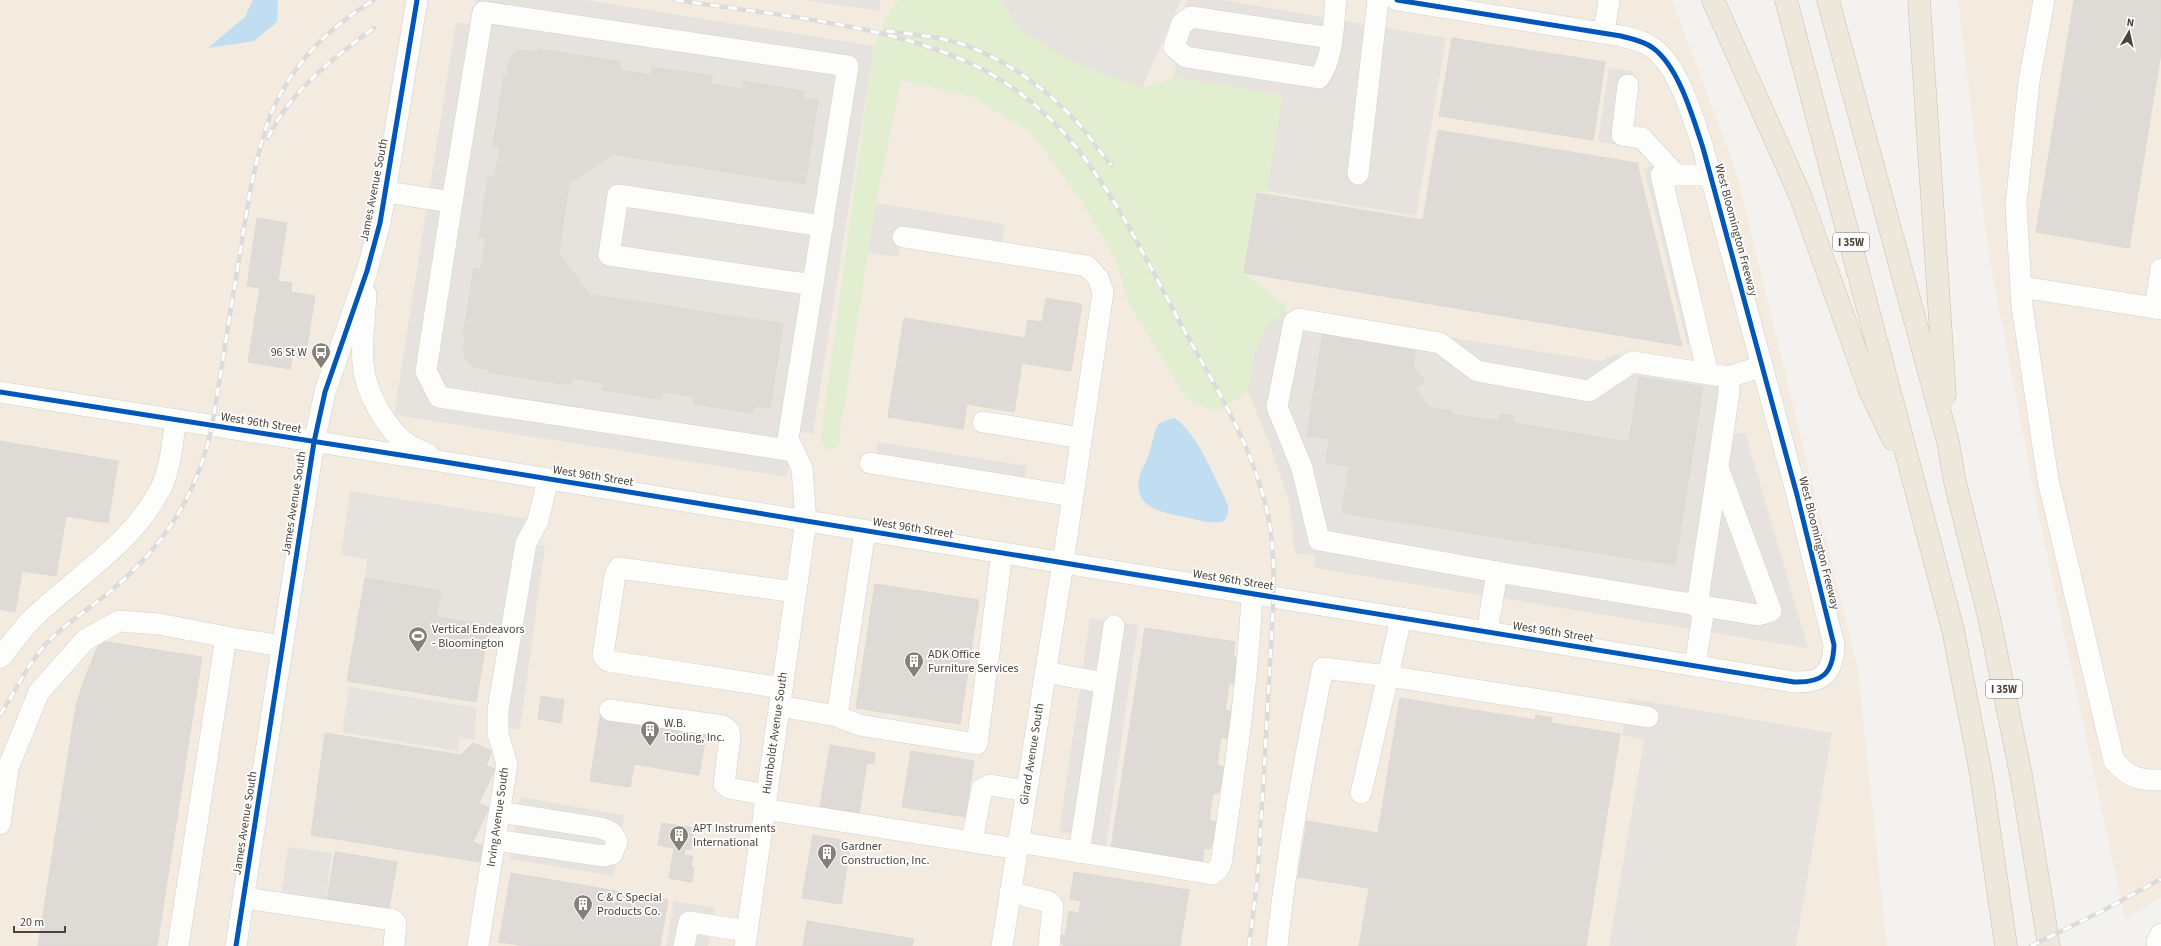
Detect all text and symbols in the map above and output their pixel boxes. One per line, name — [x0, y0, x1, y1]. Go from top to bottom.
north arrow — [2109, 12, 2149, 52]
text: N — [2126, 15, 2135, 31]
street label: James Avenue South — [356, 137, 392, 243]
street label: West Bloomington Freeway — [1710, 162, 1762, 298]
road number: I 35W — [1833, 233, 1869, 251]
bus stop icon: 96 St W — [310, 341, 332, 369]
place label: 96 St W — [271, 344, 308, 361]
street label: West 96th Street — [219, 408, 303, 438]
street label: James Avenue South — [277, 450, 311, 556]
street label: West 96th Street — [551, 461, 635, 491]
street label: West Bloomington Freeway — [1794, 475, 1844, 612]
street label: West 96th Street — [871, 513, 955, 543]
street label: West 96th Street — [1191, 565, 1275, 595]
street label: West 96th Street — [1511, 617, 1595, 647]
place label: Vertical Endeavors - Bloomington — [432, 621, 525, 652]
sports icon: Vertical Endeavors - Bloomington — [407, 625, 429, 653]
place label: ADK Office Furniture Services — [928, 646, 1019, 677]
building icon: ADK Office Furniture Services — [903, 650, 925, 678]
street label: Humboldt Avenue South — [758, 671, 792, 795]
road number: I 35W — [1986, 680, 2022, 698]
street label: Girard Avenue South — [1016, 702, 1048, 806]
place label: W.B. Tooling, Inc. — [664, 715, 725, 746]
building icon: W.B. Tooling, Inc. — [639, 719, 661, 747]
street label: Irving Avenue South — [483, 766, 513, 868]
street label: James Avenue South — [228, 770, 262, 876]
place label: APT Instruments International — [693, 820, 776, 851]
building icon: APT Instruments International — [668, 824, 690, 852]
place label: Gardner Construction, Inc. — [841, 838, 929, 869]
building icon: Gardner Construction, Inc. — [816, 842, 838, 870]
place label: C & C Special Products Co. — [597, 889, 662, 920]
building icon: C & C Special Products Co. — [572, 893, 594, 921]
scale bar — [14, 908, 65, 934]
text: 20 m — [20, 914, 44, 931]

